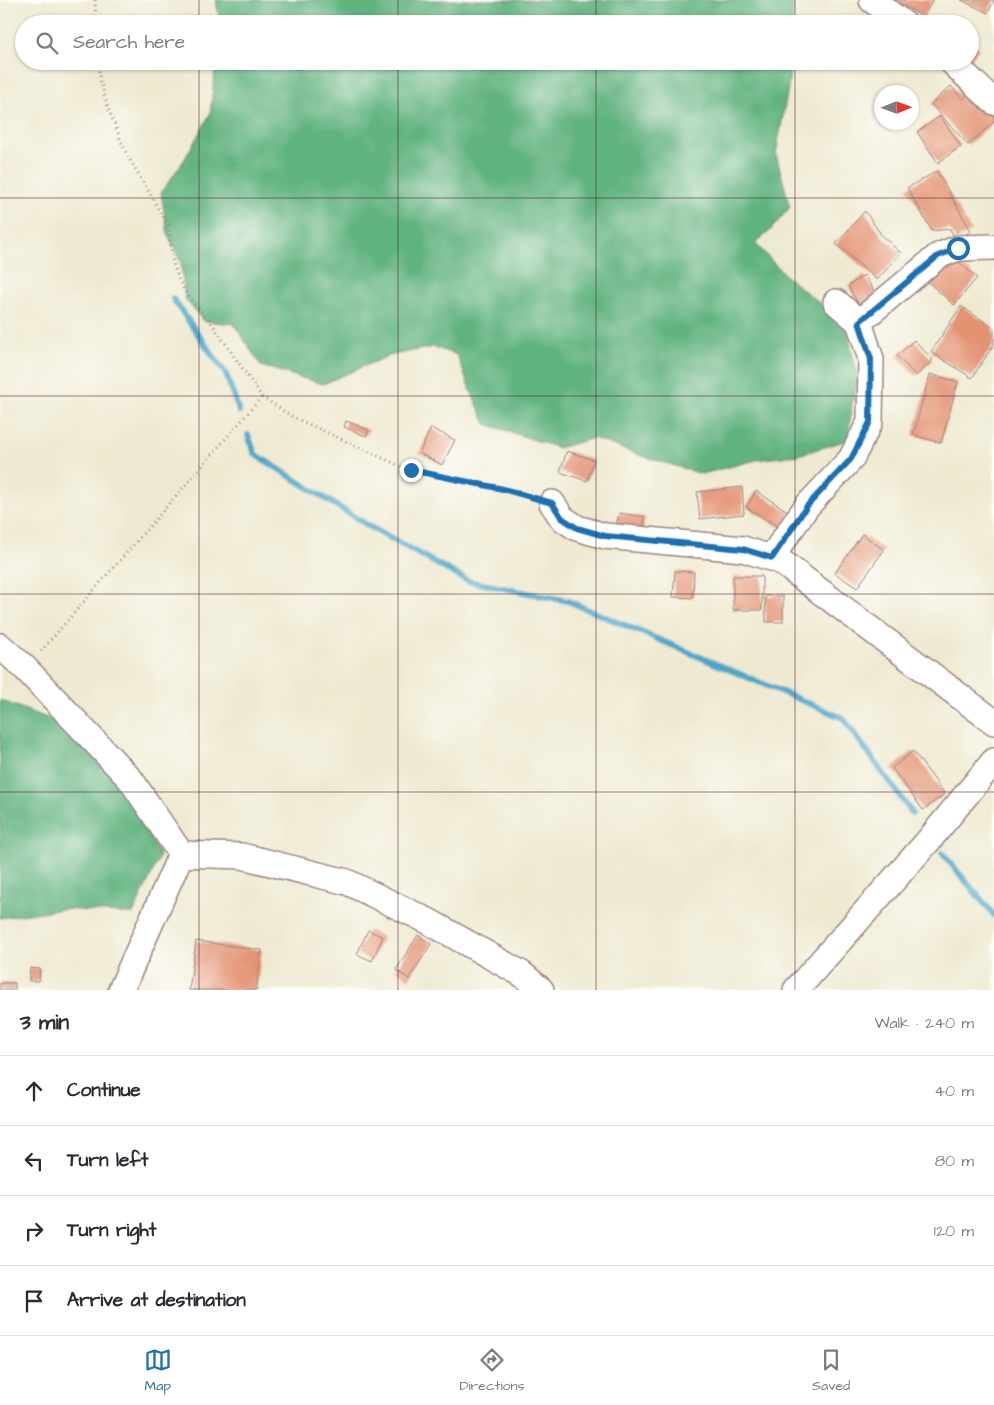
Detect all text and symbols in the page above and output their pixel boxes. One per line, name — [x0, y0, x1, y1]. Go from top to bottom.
search box — [15, 15, 979, 70]
icon: search — [33, 29, 61, 57]
text: Search here — [73, 29, 185, 56]
north arrow — [874, 85, 919, 130]
route start — [947, 237, 970, 260]
route end — [400, 459, 423, 482]
text: 3 min — [20, 1008, 69, 1037]
text: Walk · 240 m — [874, 1012, 974, 1034]
icon: ahead — [20, 1077, 48, 1105]
text: Continue — [67, 1077, 141, 1104]
text: 40 m — [934, 1080, 974, 1102]
icon: left — [20, 1147, 48, 1175]
text: Turn left — [67, 1147, 148, 1174]
text: 80 m — [935, 1150, 974, 1172]
icon: right — [20, 1217, 48, 1245]
text: Turn right — [67, 1217, 156, 1244]
text: 120 m — [934, 1220, 974, 1242]
icon: arrive — [20, 1287, 48, 1315]
text: Arrive at destination — [67, 1287, 246, 1314]
tab: Map — [144, 1346, 172, 1396]
tab: Directions — [459, 1346, 524, 1396]
tab: Saved — [812, 1346, 850, 1396]

